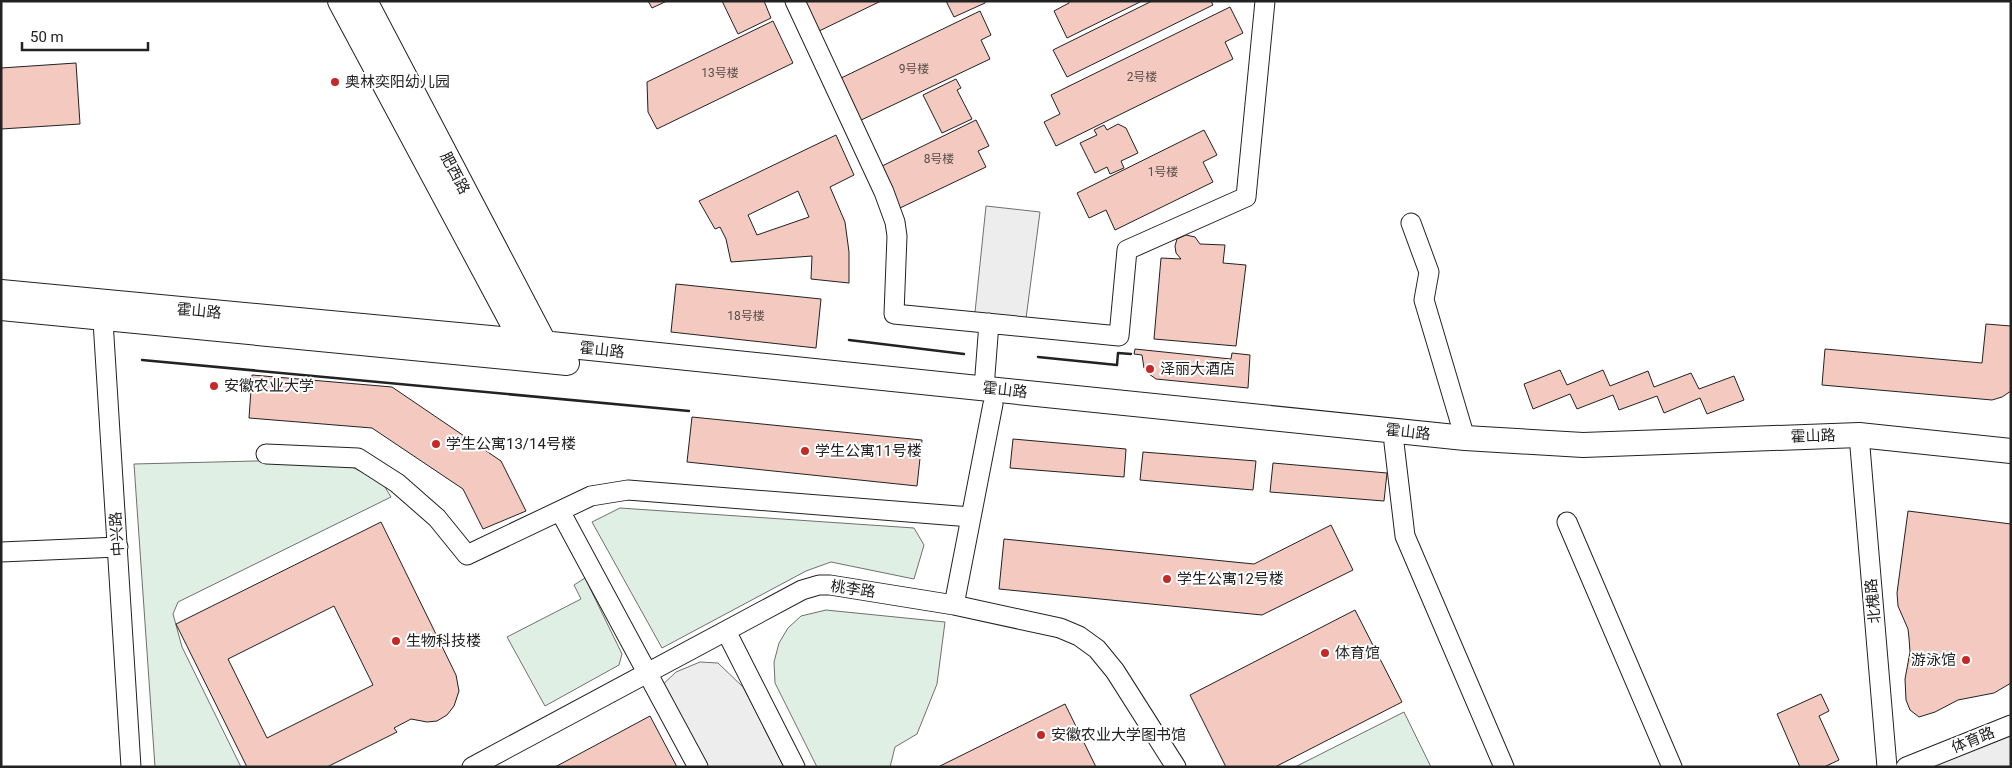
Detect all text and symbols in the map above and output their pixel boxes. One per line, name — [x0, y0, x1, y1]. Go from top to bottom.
scale bar — [22, 20, 149, 52]
text: 50 m — [30, 28, 64, 46]
house number: 9号楼 — [899, 62, 929, 76]
house number: 13号楼 — [701, 66, 739, 80]
house number: 2号楼 — [1127, 70, 1157, 84]
place label: 奥林奕阳幼儿园 — [345, 73, 450, 91]
marker: 奥林奕阳幼儿园 — [329, 76, 341, 88]
street label: 肥西路 — [436, 149, 474, 197]
house number: 8号楼 — [924, 152, 954, 166]
house number: 1号楼 — [1148, 165, 1178, 179]
street label: 霍山路 — [176, 300, 222, 322]
house number: 18号楼 — [727, 309, 765, 323]
street label: 霍山路 — [579, 339, 625, 361]
place label: 泽丽大酒店 — [1160, 360, 1235, 378]
marker: 泽丽大酒店 — [1144, 363, 1156, 375]
place label: 安徽农业大学 — [224, 377, 314, 395]
street label: 霍山路 — [982, 379, 1028, 401]
marker: 安徽农业大学 — [208, 380, 220, 392]
street label: 霍山路 — [1385, 421, 1431, 443]
street label: 霍山路 — [1790, 426, 1836, 446]
place label: 学生公寓13/14号楼 — [446, 435, 576, 453]
marker: 学生公寓13/14号楼 — [430, 438, 442, 450]
place label: 学生公寓11号楼 — [815, 442, 922, 460]
marker: 学生公寓11号楼 — [799, 445, 811, 457]
street label: 中兴路 — [106, 511, 128, 557]
place label: 学生公寓12号楼 — [1177, 570, 1284, 588]
marker: 学生公寓12号楼 — [1161, 573, 1173, 585]
street label: 桃李路 — [829, 577, 877, 601]
street label: 北槐路 — [1862, 578, 1884, 624]
place label: 生物科技楼 — [406, 632, 481, 650]
marker: 生物科技楼 — [390, 635, 402, 647]
place label: 体育馆 — [1335, 644, 1380, 662]
marker: 体育馆 — [1319, 647, 1331, 659]
place label: 游泳馆 — [1911, 651, 1956, 669]
marker: 游泳馆 — [1960, 654, 1972, 666]
street label: 体育路 — [1949, 723, 1997, 757]
place label: 安徽农业大学图书馆 — [1051, 726, 1186, 744]
marker: 安徽农业大学图书馆 — [1035, 729, 1047, 741]

